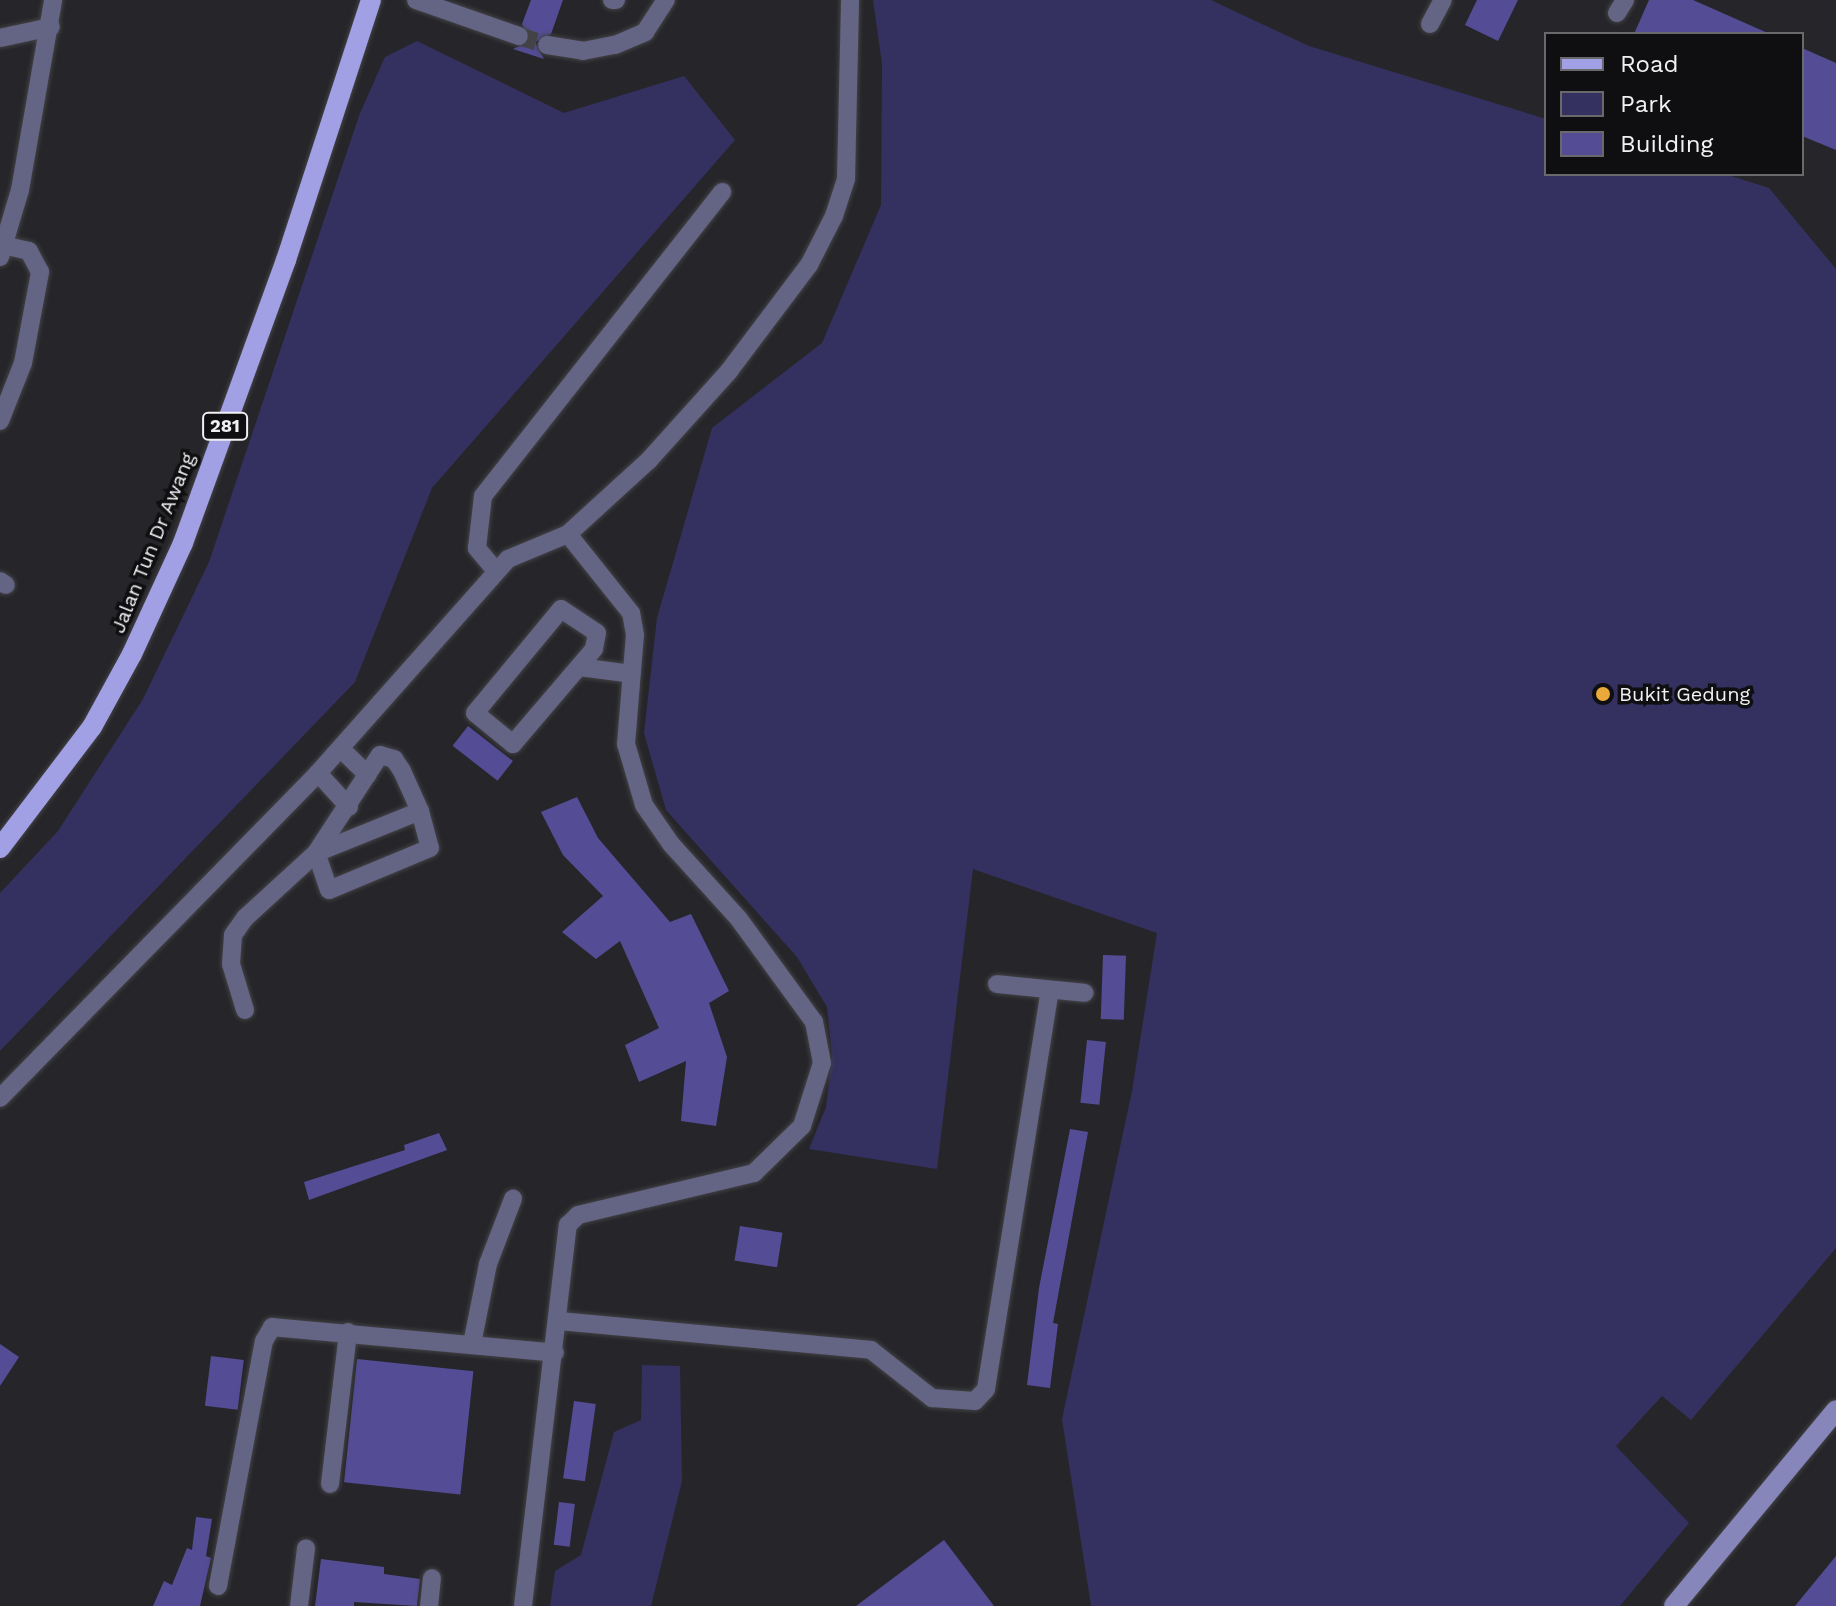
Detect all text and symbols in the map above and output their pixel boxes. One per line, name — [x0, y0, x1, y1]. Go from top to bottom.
legend — [1544, 32, 1804, 176]
text: Road — [1620, 50, 1679, 78]
text: Park — [1620, 90, 1672, 118]
text: Building — [1620, 130, 1713, 158]
road number: 281 — [201, 412, 249, 440]
street label: Jalan Tun Dr Awang — [106, 449, 200, 637]
place label: Bukit Gedung — [1619, 682, 1750, 706]
marker: Bukit Gedung — [1594, 685, 1612, 703]

